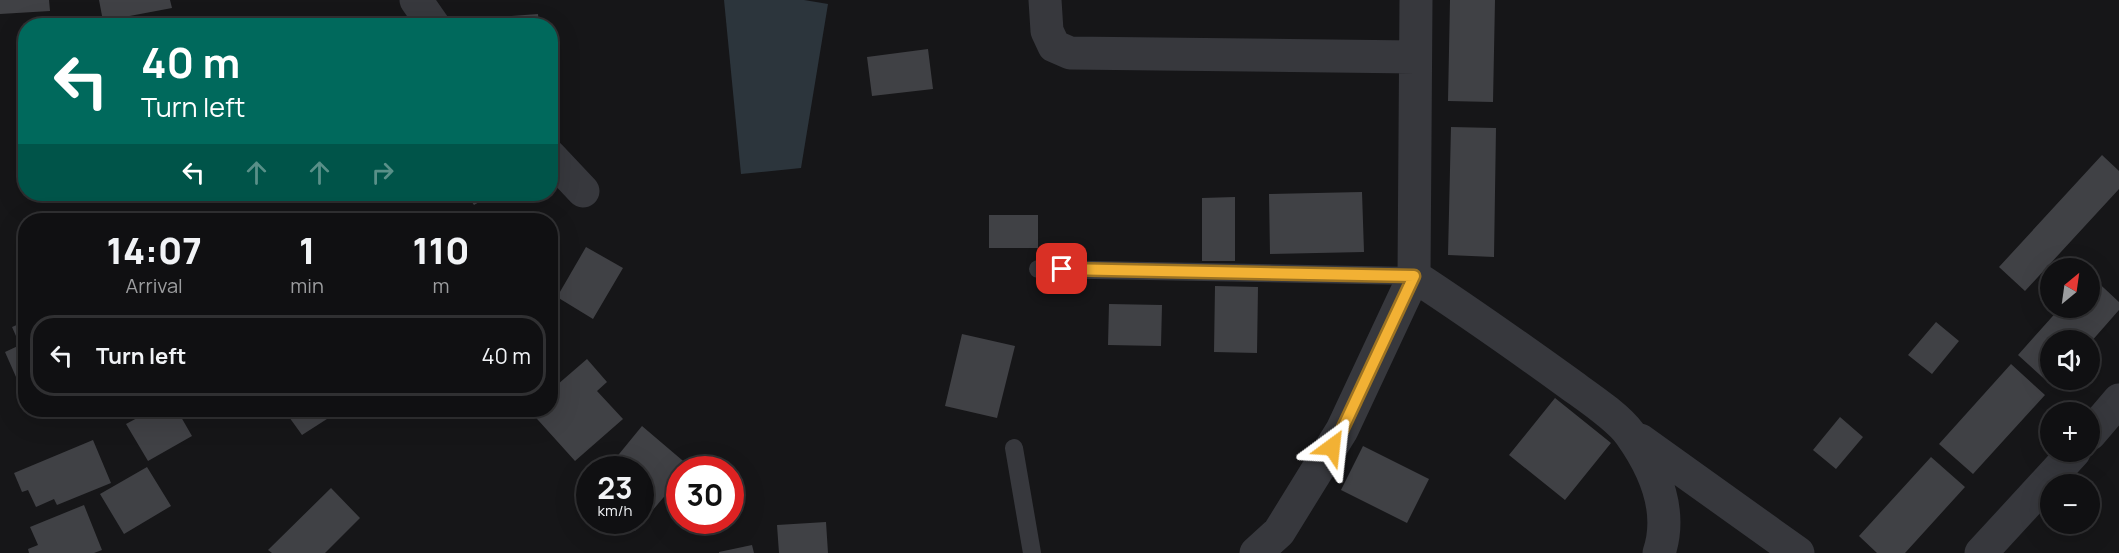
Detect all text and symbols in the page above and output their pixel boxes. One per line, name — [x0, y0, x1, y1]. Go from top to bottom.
text: 40 m — [141, 33, 240, 91]
icon: left — [42, 42, 120, 120]
text: Turn left — [141, 88, 245, 125]
icon: left — [177, 156, 210, 189]
icon: ahead — [240, 156, 273, 189]
icon: ahead — [303, 156, 336, 189]
icon: right — [366, 156, 399, 189]
text: 14:07 — [107, 226, 202, 275]
text: 1 — [299, 226, 315, 275]
text: 110 — [412, 226, 469, 275]
pin — [1036, 243, 1087, 294]
icon: arrive — [1045, 252, 1078, 285]
north arrow — [2040, 258, 2100, 318]
map controls — [2040, 258, 2100, 534]
text: Arrival — [126, 272, 183, 299]
text: min — [290, 272, 324, 299]
text: m — [432, 272, 449, 299]
button: sound — [2040, 330, 2100, 390]
icon: left — [45, 339, 78, 372]
text: Turn left — [96, 341, 186, 371]
text: 40 m — [482, 341, 531, 371]
button: + — [2040, 402, 2100, 462]
position arrow — [1300, 415, 1364, 479]
speed limit sign: 30 — [666, 456, 744, 534]
text: 23 — [597, 467, 633, 508]
button: − — [2040, 474, 2100, 534]
text: km/h — [598, 500, 632, 521]

